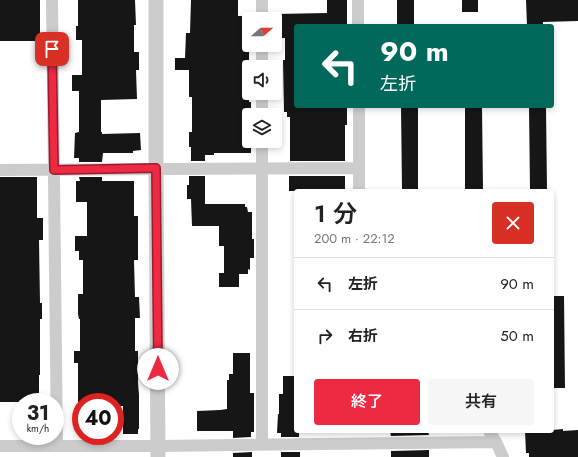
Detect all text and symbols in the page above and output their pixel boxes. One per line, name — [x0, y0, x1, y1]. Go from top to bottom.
north arrow — [242, 12, 282, 52]
map controls — [242, 12, 282, 148]
text: 90 m — [380, 31, 449, 72]
pin — [35, 32, 69, 66]
icon: arrive — [41, 38, 63, 60]
icon: left — [314, 40, 366, 92]
button: sound — [242, 60, 282, 100]
text: 左折 — [380, 71, 416, 97]
button: layers — [242, 108, 282, 148]
text: 1 分 — [314, 196, 357, 231]
button: close — [492, 202, 534, 244]
text: 200 m · 22:12 — [314, 229, 395, 248]
icon: left — [314, 273, 336, 295]
text: 左折 — [348, 273, 378, 295]
text: 90 m — [500, 273, 534, 295]
icon: right — [314, 325, 336, 347]
text: 右折 — [348, 325, 378, 347]
text: 50 m — [500, 325, 534, 347]
position arrow — [137, 348, 179, 390]
button: 終了 — [314, 379, 420, 425]
button: 共有 — [428, 379, 534, 425]
speed limit sign: 40 — [72, 393, 124, 445]
text: 31 — [27, 399, 49, 428]
text: km/h — [27, 421, 49, 436]

